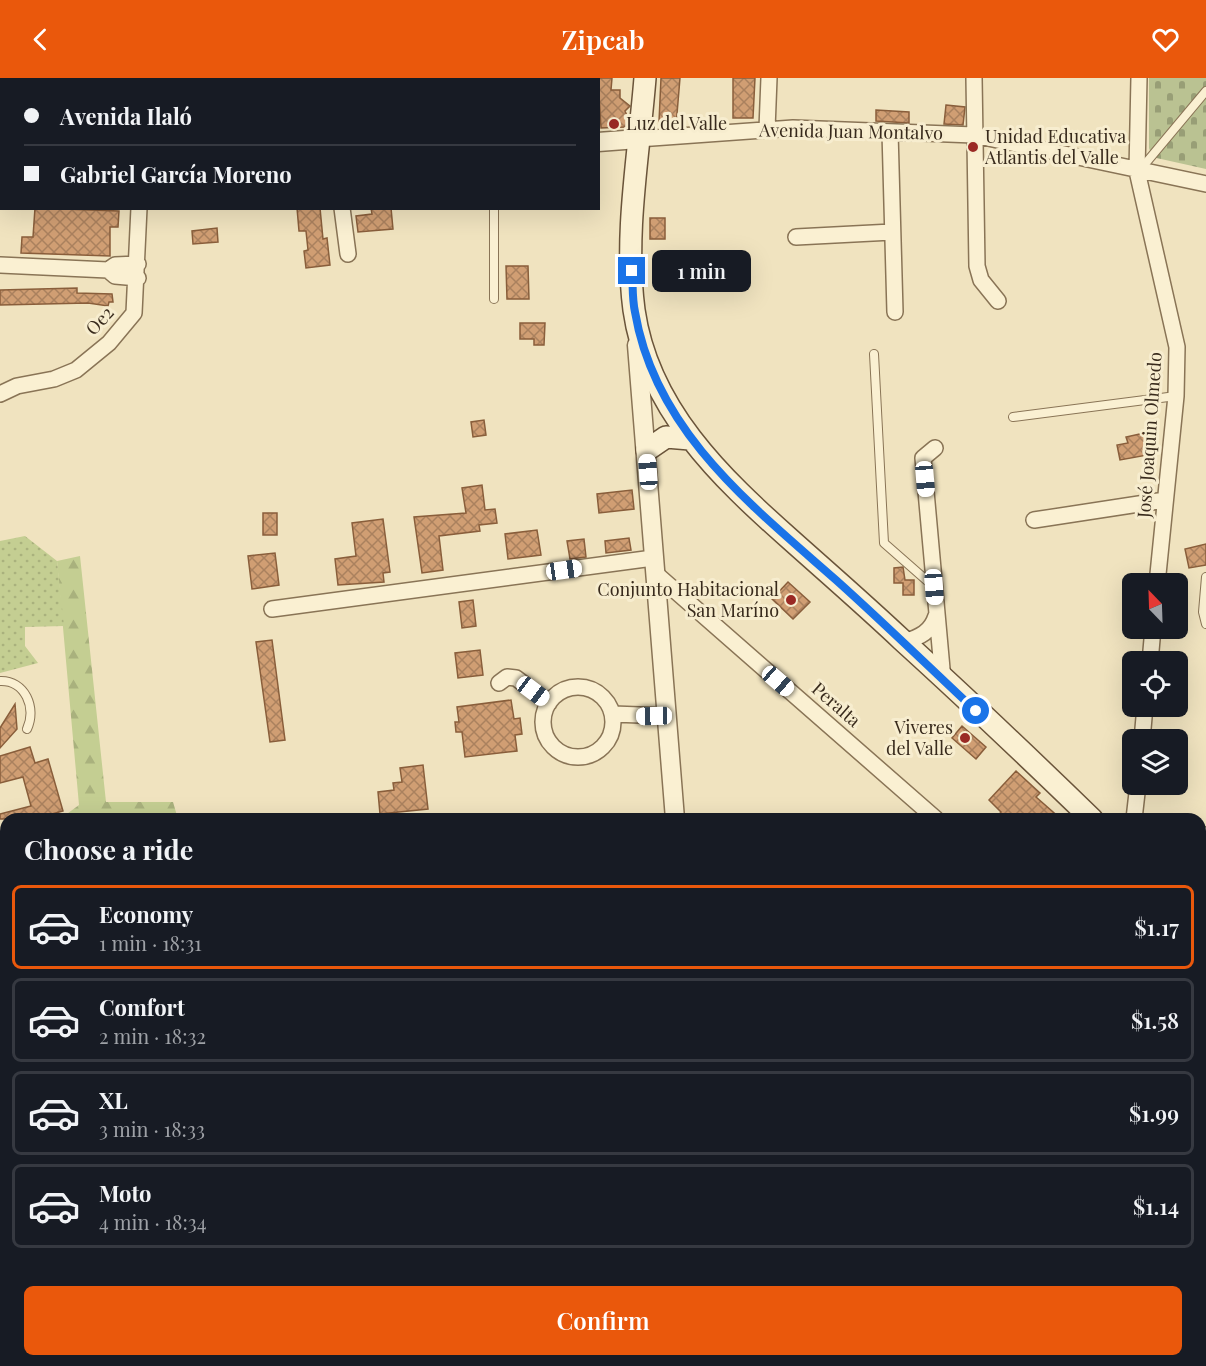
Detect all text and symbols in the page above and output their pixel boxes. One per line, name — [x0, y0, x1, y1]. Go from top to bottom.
text: Zipcab — [561, 21, 645, 57]
icon: back — [24, 23, 57, 56]
icon: heart — [1149, 23, 1182, 56]
text: Avenida Ilaló — [60, 101, 192, 131]
place label: Luz del Valle — [626, 111, 727, 135]
marker: Luz del Valle — [607, 117, 621, 131]
street label: Avenida Juan Montalvo — [758, 117, 943, 145]
place label: Unidad Educativa Atlantis del Valle — [984, 124, 1126, 169]
marker: Unidad Educativa Atlantis del Valle — [966, 140, 980, 154]
text: Gabriel García Moreno — [60, 159, 292, 189]
callout: 1 min — [653, 250, 752, 292]
route end — [618, 257, 645, 284]
text: 1 min — [677, 257, 726, 284]
street label: Oe2 — [80, 301, 119, 340]
street label: José Joaquin Olmedo — [1131, 351, 1167, 520]
car — [638, 453, 658, 491]
car — [914, 460, 936, 498]
car — [545, 559, 583, 581]
car — [924, 568, 944, 606]
north arrow — [1122, 573, 1188, 639]
map controls — [1122, 573, 1188, 795]
place label: Conjunto Habitacional San Maríno — [597, 577, 779, 622]
marker: Conjunto Habitacional San Maríno — [784, 593, 798, 607]
button: locate — [1122, 651, 1188, 717]
car — [759, 662, 797, 700]
car — [513, 673, 553, 709]
street label: Peralta — [807, 677, 866, 732]
route start — [962, 697, 989, 724]
car — [636, 707, 672, 725]
place label: Viveres del Valle — [886, 715, 953, 760]
button: layers — [1122, 729, 1188, 795]
marker: Viveres del Valle — [958, 731, 972, 745]
text: Choose a ride — [24, 831, 193, 867]
text: Economy — [99, 899, 193, 929]
icon: car — [27, 900, 81, 954]
text: $1.17 — [1135, 912, 1179, 942]
text: 1 min · 18:31 — [99, 929, 202, 956]
text: Comfort — [99, 992, 185, 1022]
icon: car — [27, 993, 81, 1047]
text: $1.58 — [1131, 1005, 1179, 1035]
text: 2 min · 18:32 — [99, 1022, 206, 1049]
text: XL — [99, 1085, 128, 1115]
icon: car — [27, 1086, 81, 1140]
text: $1.99 — [1129, 1098, 1179, 1128]
text: 3 min · 18:33 — [99, 1115, 205, 1142]
text: Moto — [99, 1178, 152, 1208]
icon: car — [27, 1179, 81, 1233]
text: $1.14 — [1133, 1191, 1179, 1221]
text: 4 min · 18:34 — [99, 1208, 207, 1235]
button: Confirm — [24, 1286, 1182, 1355]

